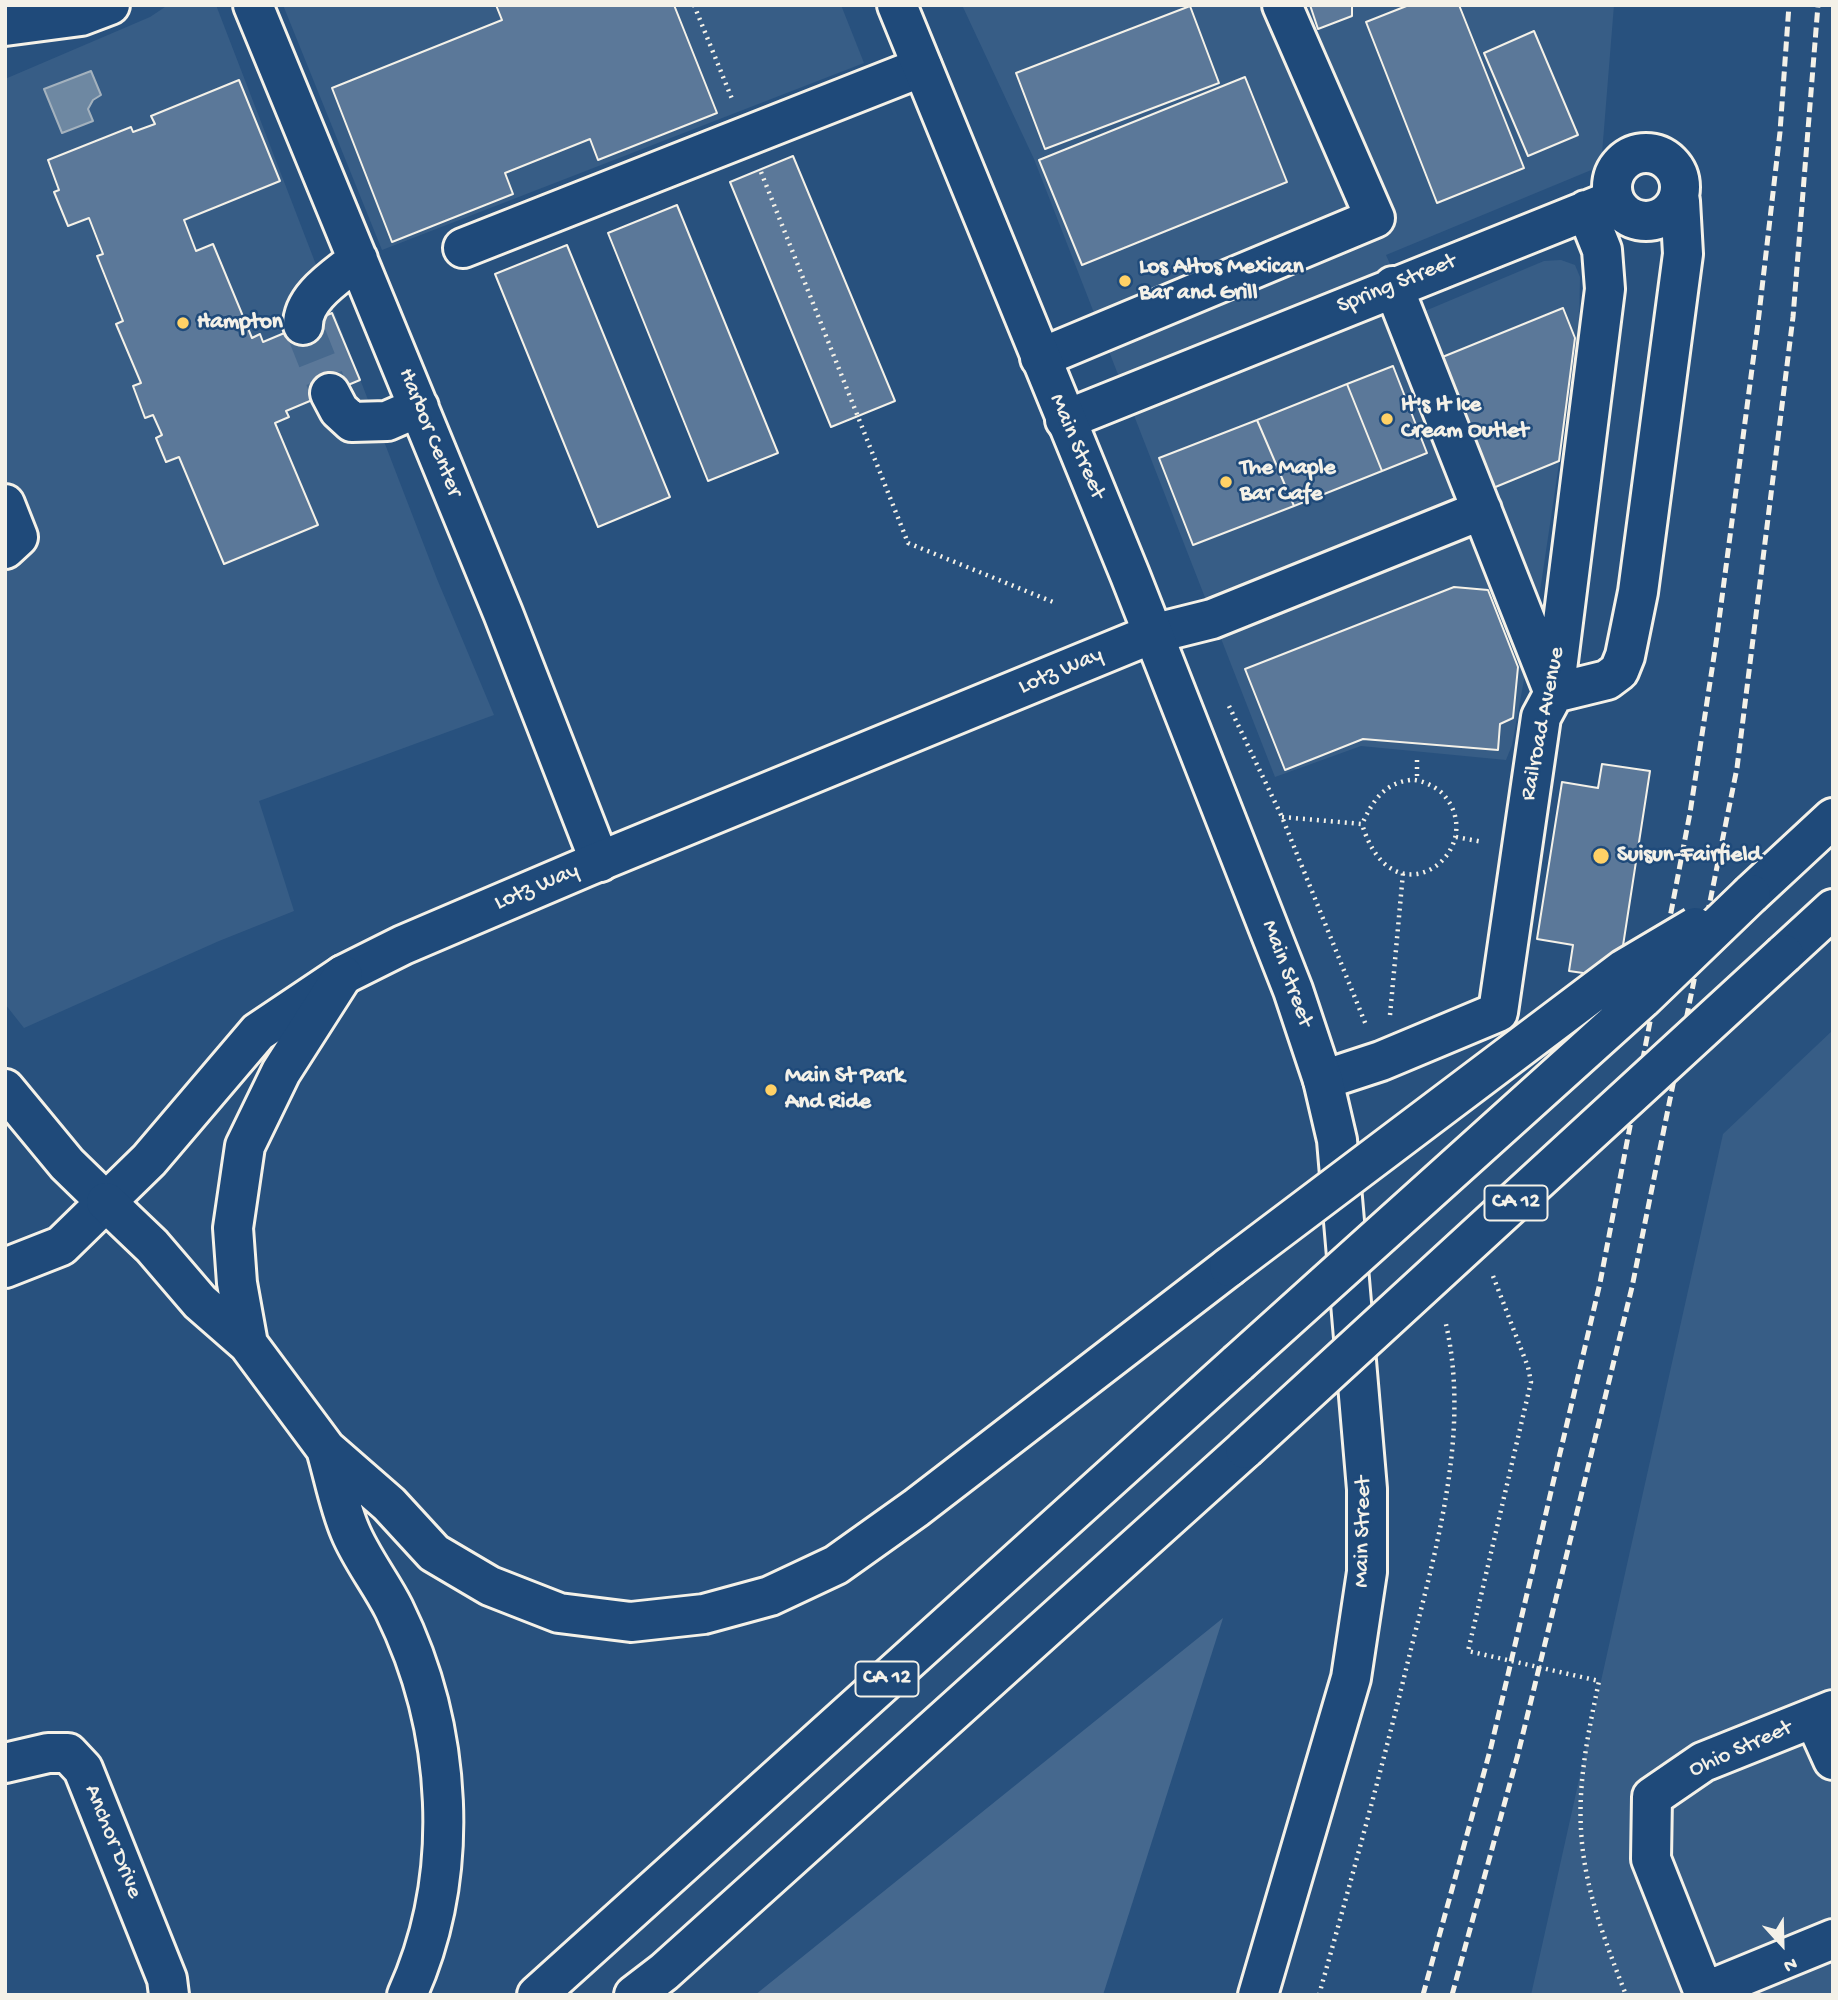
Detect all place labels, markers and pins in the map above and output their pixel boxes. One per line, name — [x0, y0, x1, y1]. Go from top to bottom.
place label: Los Altos Mexican Bar and Grill — [1139, 254, 1304, 308]
marker: Los Altos Mexican Bar and Grill — [1117, 273, 1133, 289]
place label: Hampton — [197, 309, 283, 337]
marker: Hampton — [175, 315, 191, 331]
place label: It's It Ice Cream Outlet — [1401, 392, 1528, 446]
marker: It's It Ice Cream Outlet — [1379, 411, 1395, 427]
place label: The Maple Bar Cafe — [1240, 455, 1336, 509]
marker: The Maple Bar Cafe — [1218, 474, 1234, 490]
place label: Suisun-Fairfield — [1617, 842, 1761, 870]
marker: Suisun-Fairfield — [1591, 846, 1611, 866]
place label: Main St Park And Ride — [785, 1063, 904, 1117]
marker: Main St Park And Ride — [763, 1082, 779, 1098]

